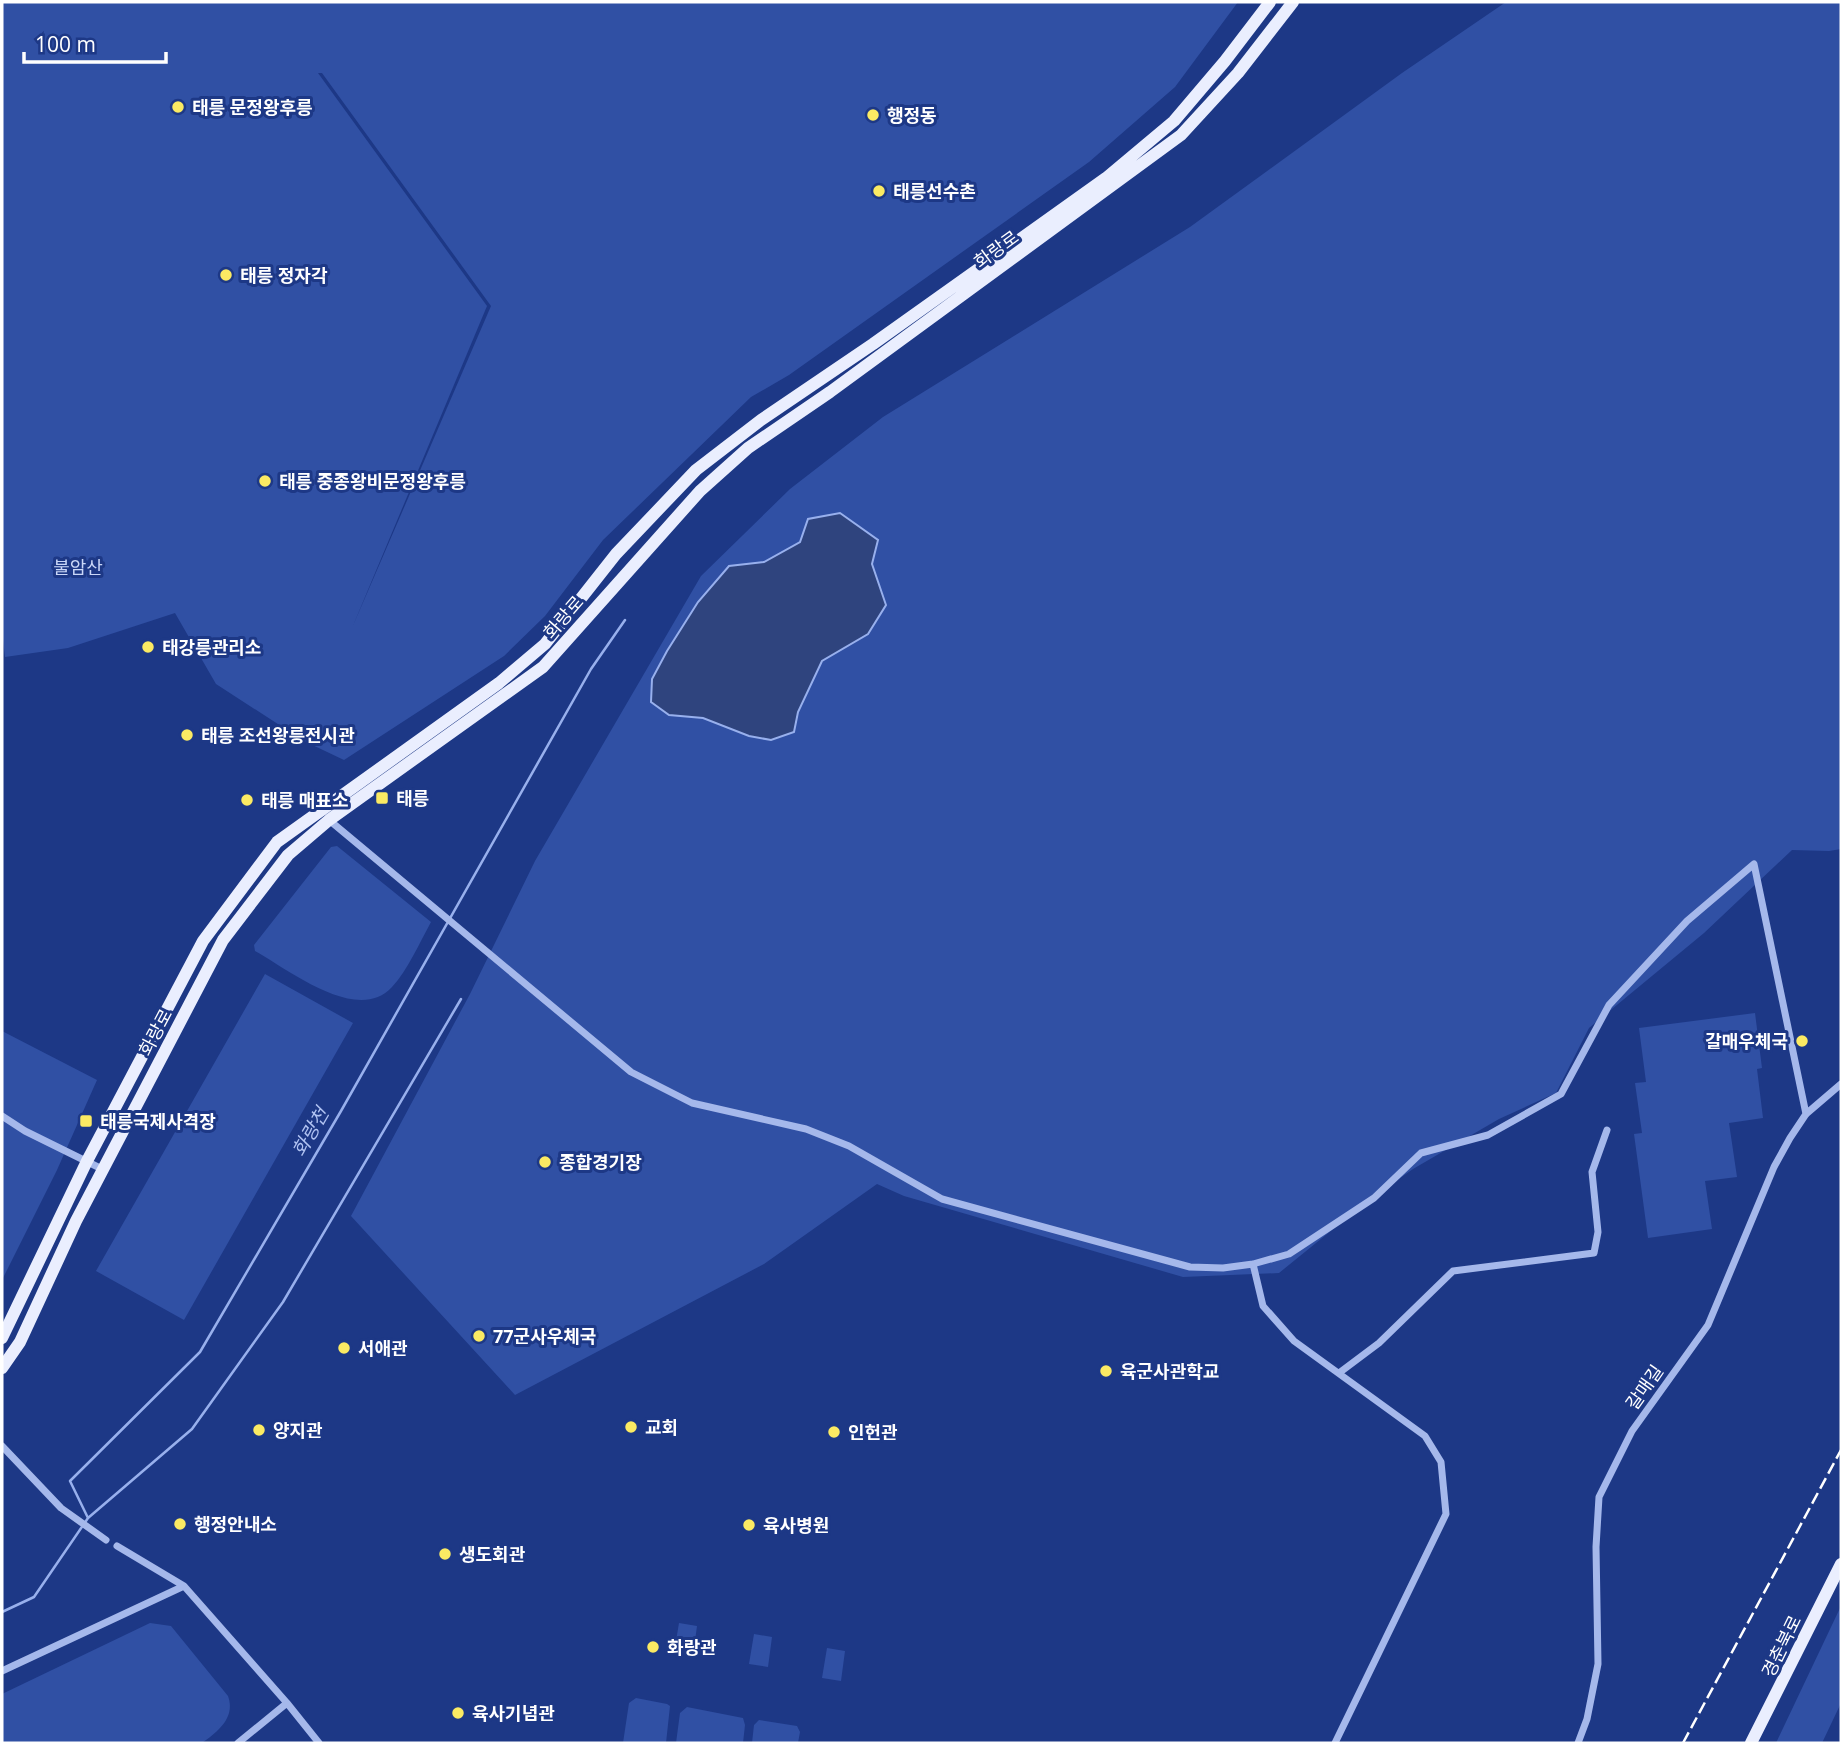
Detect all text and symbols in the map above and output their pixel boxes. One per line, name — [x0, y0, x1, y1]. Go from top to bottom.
scale bar — [24, 21, 166, 65]
text: 100 m — [35, 30, 96, 58]
place label: 태릉 문정왕후릉 — [192, 95, 313, 119]
marker: 태릉 문정왕후릉 — [170, 99, 186, 115]
place label: 행정동 — [887, 103, 937, 127]
marker: 행정동 — [865, 107, 881, 123]
place label: 태릉선수촌 — [893, 179, 976, 203]
marker: 태릉선수촌 — [871, 183, 887, 199]
street label: 화랑로 — [969, 225, 1023, 273]
place label: 태릉 정자각 — [240, 263, 328, 287]
marker: 태릉 정자각 — [218, 267, 234, 283]
place label: 태릉 중종왕비문정왕후릉 — [279, 469, 466, 493]
marker: 태릉 중종왕비문정왕후릉 — [257, 473, 273, 489]
park label: 불암산 — [53, 555, 103, 579]
street label: 화랑로 — [538, 590, 588, 644]
place label: 태강릉관리소 — [162, 635, 261, 659]
marker: 태강릉관리소 — [140, 639, 156, 655]
place label: 태릉 조선왕릉전시관 — [201, 723, 355, 747]
marker: 태릉 조선왕릉전시관 — [179, 727, 195, 743]
place label: 태릉 — [396, 786, 429, 810]
place label: 태릉 매표소 — [261, 788, 348, 812]
marker: 태릉 — [374, 790, 390, 806]
marker: 태릉 매표소 — [239, 792, 255, 808]
street label: 화랑로 — [133, 1004, 177, 1060]
place label: 갈매우체국 — [1705, 1029, 1788, 1053]
marker: 갈매우체국 — [1794, 1033, 1810, 1049]
water label: 화랑천 — [286, 1101, 335, 1161]
place label: 태릉국제사격장 — [100, 1109, 216, 1133]
marker: 태릉국제사격장 — [78, 1113, 94, 1129]
place label: 종합경기장 — [559, 1150, 642, 1174]
marker: 종합경기장 — [537, 1154, 553, 1170]
place label: 77군사우체국 — [493, 1324, 596, 1348]
marker: 77군사우체국 — [471, 1328, 487, 1344]
place label: 서애관 — [358, 1336, 408, 1360]
marker: 서애관 — [336, 1340, 352, 1356]
place label: 육군사관학교 — [1120, 1359, 1219, 1383]
street label: 갈매길 — [1620, 1360, 1668, 1414]
marker: 육군사관학교 — [1098, 1363, 1114, 1379]
place label: 교회 — [645, 1415, 678, 1439]
place label: 양지관 — [273, 1418, 323, 1442]
marker: 교회 — [623, 1419, 639, 1435]
place label: 인헌관 — [848, 1420, 898, 1444]
marker: 양지관 — [251, 1422, 267, 1438]
marker: 인헌관 — [826, 1424, 842, 1440]
place label: 행정안내소 — [194, 1512, 277, 1536]
place label: 육사병원 — [763, 1513, 829, 1537]
marker: 행정안내소 — [172, 1516, 188, 1532]
marker: 육사병원 — [741, 1517, 757, 1533]
place label: 생도회관 — [459, 1542, 526, 1566]
marker: 생도회관 — [437, 1546, 453, 1562]
street label: 경춘북로 — [1756, 1611, 1806, 1681]
place label: 화랑관 — [667, 1635, 717, 1659]
marker: 화랑관 — [645, 1639, 661, 1655]
place label: 육사기념관 — [472, 1701, 555, 1725]
marker: 육사기념관 — [450, 1705, 466, 1721]

